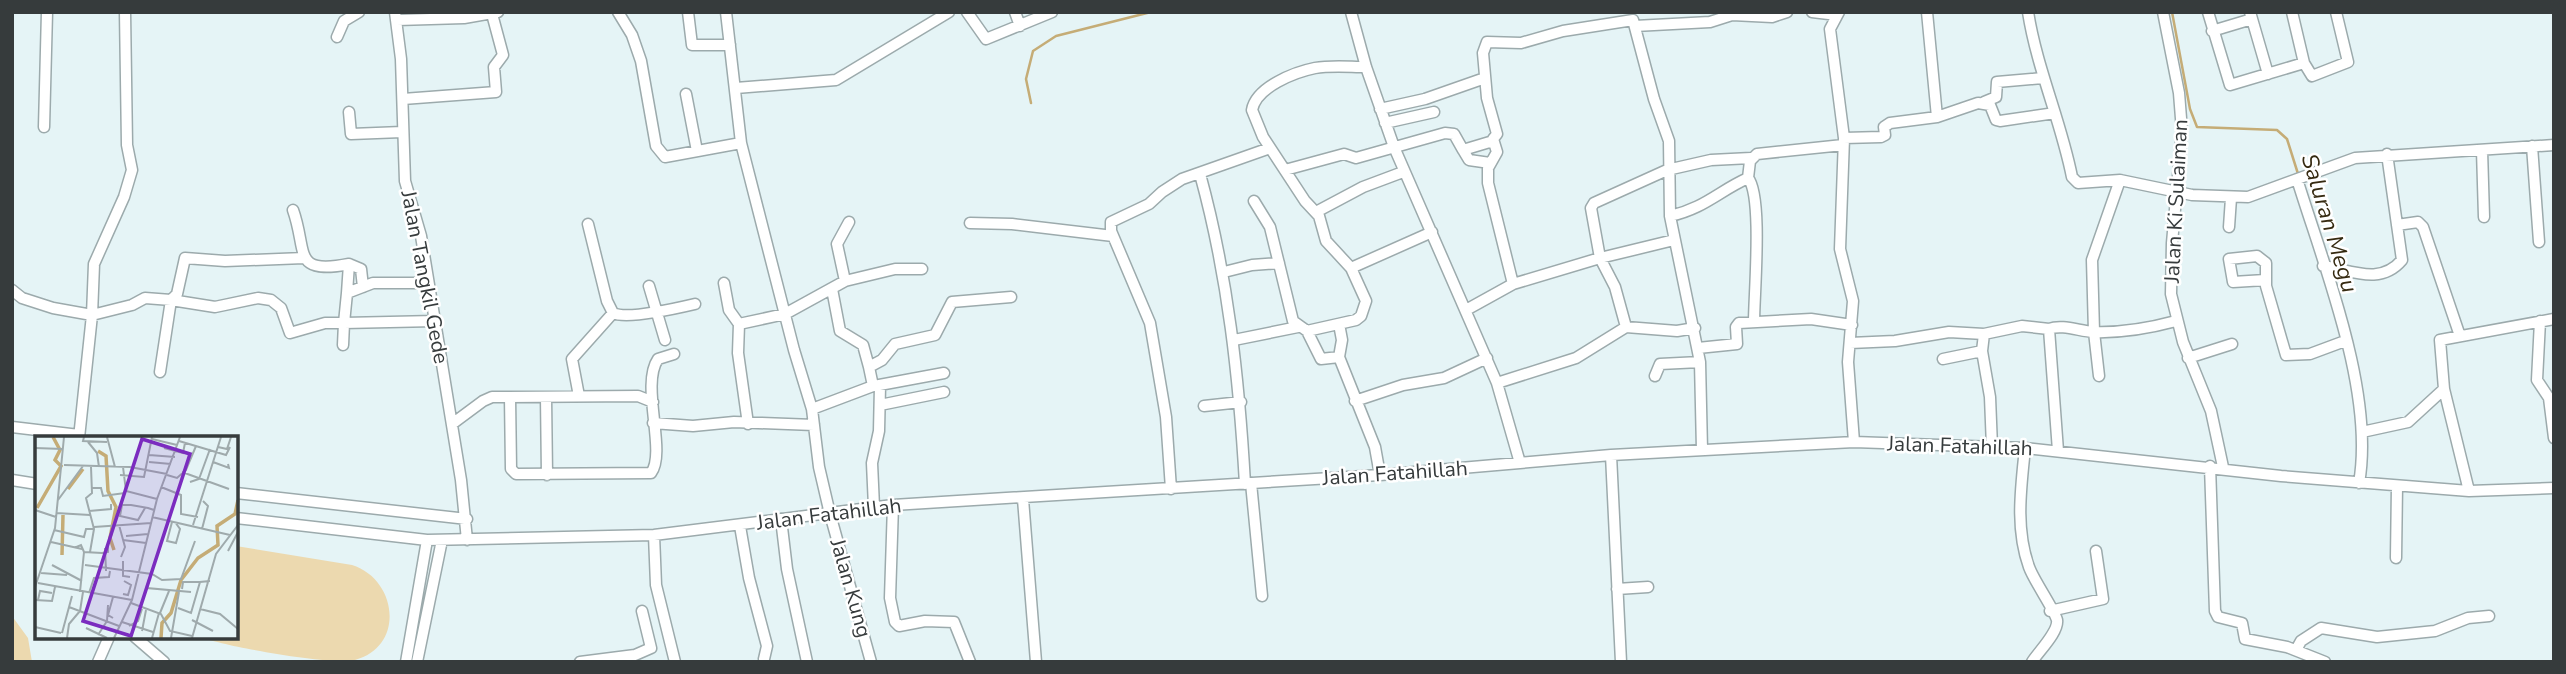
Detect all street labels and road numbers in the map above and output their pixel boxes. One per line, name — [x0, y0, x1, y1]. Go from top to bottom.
street label: Jalan Ki Sulaiman — [2158, 118, 2194, 285]
street label: Jalan Tangkil Gede — [394, 187, 456, 366]
street label: Jalan Fatahillah — [1886, 429, 2033, 463]
street label: Jalan Fatahillah — [1320, 454, 1469, 492]
street label: Jalan Fatahillah — [754, 491, 903, 537]
street label: Jalan Kung — [823, 534, 878, 641]

